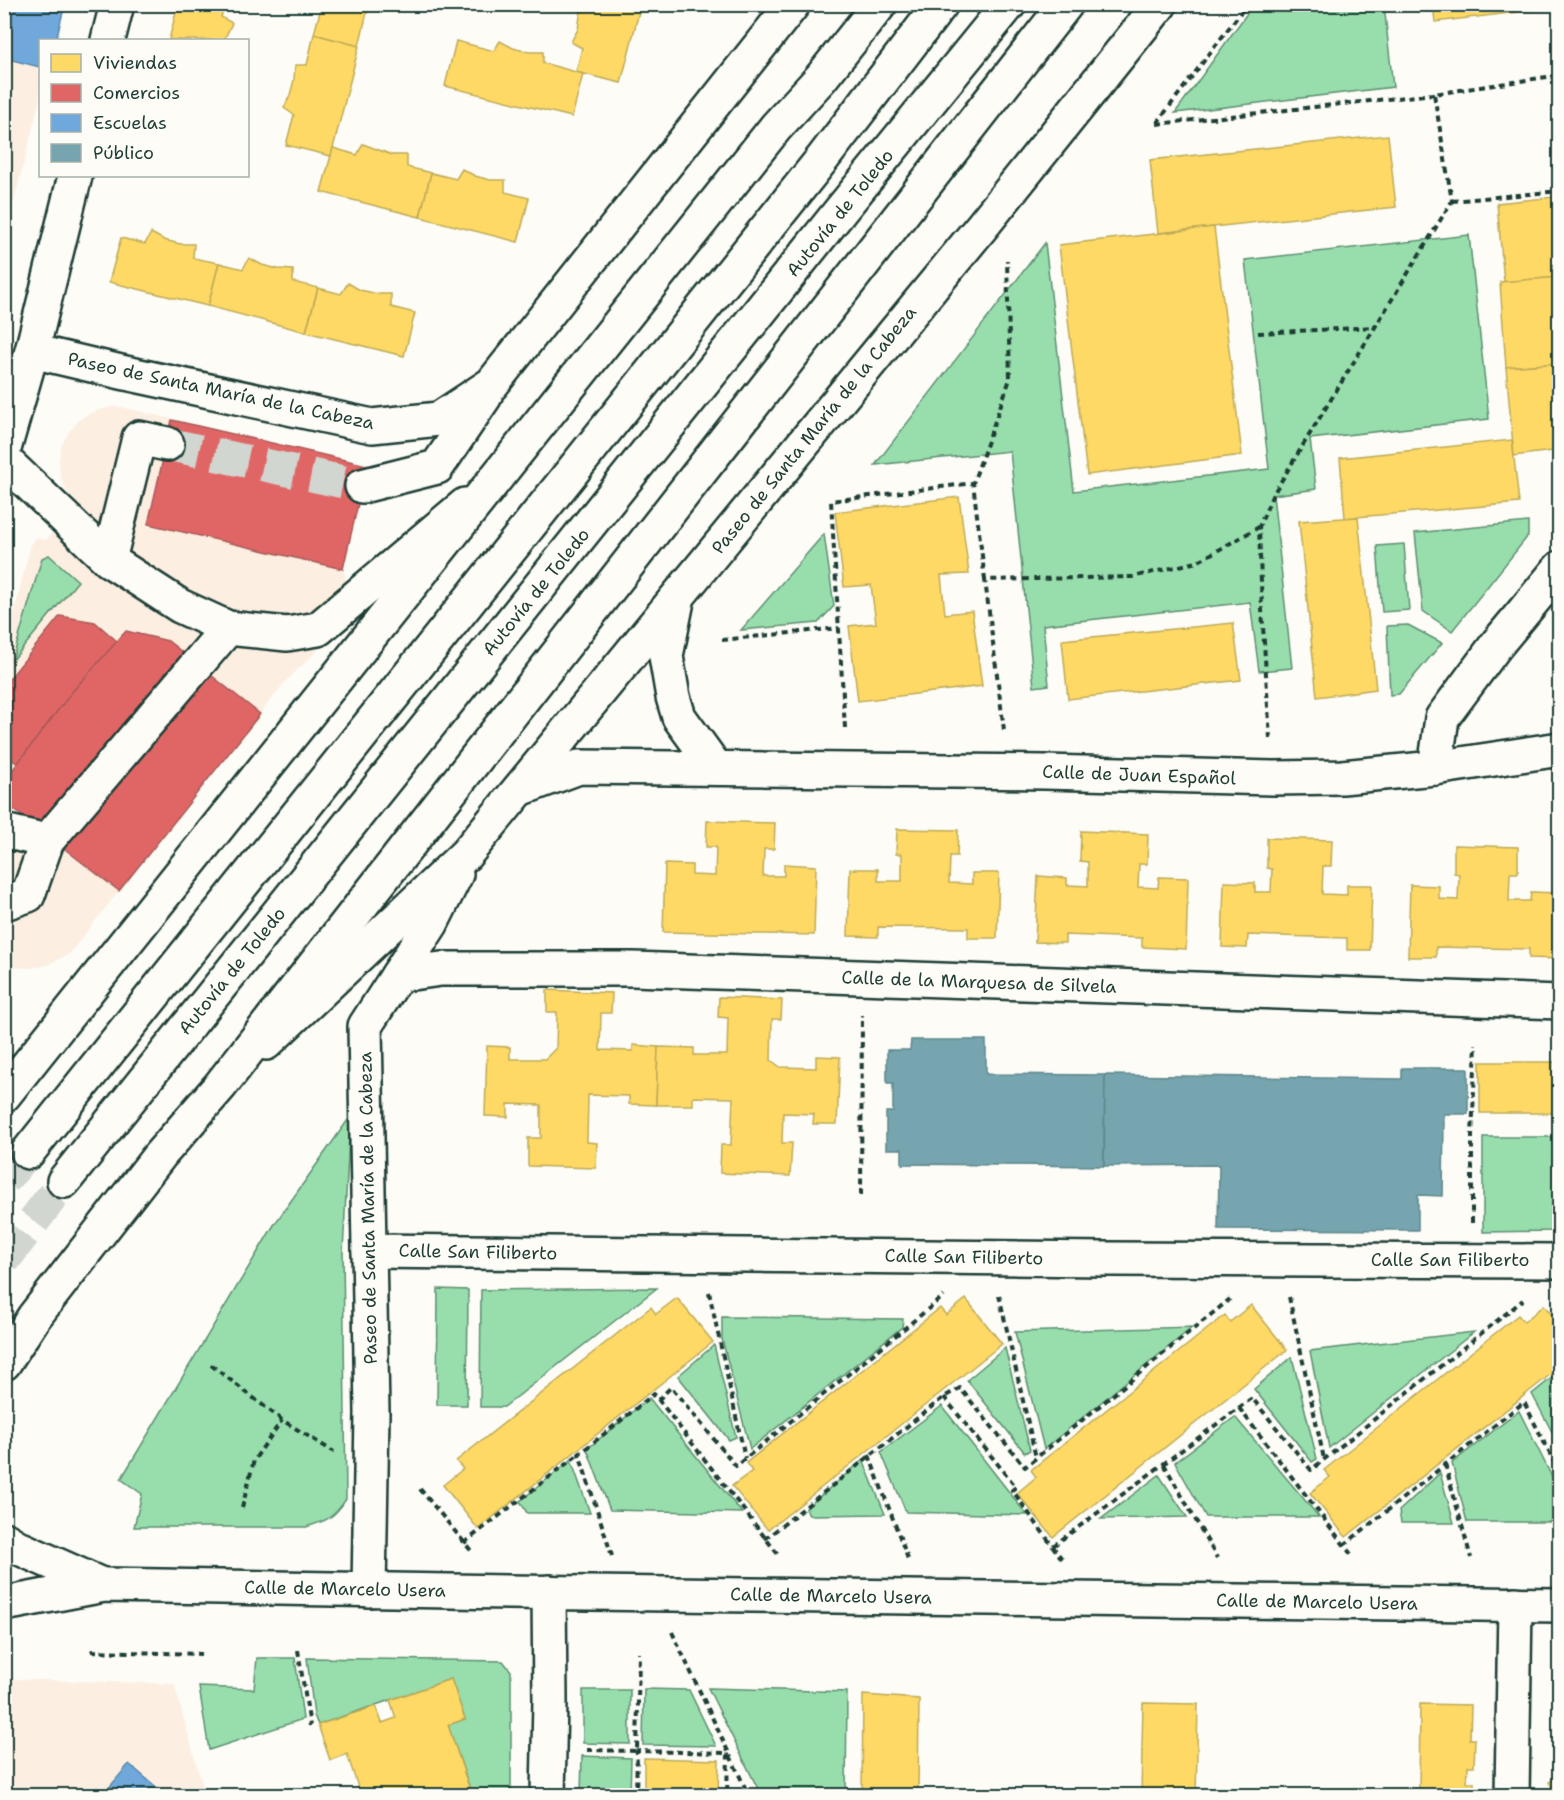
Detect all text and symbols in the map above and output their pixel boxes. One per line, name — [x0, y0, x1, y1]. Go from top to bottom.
legend — [39, 39, 249, 177]
text: Viviendas — [93, 51, 177, 75]
text: Comercios — [93, 81, 180, 105]
text: Escuelas — [93, 111, 167, 135]
text: Público — [93, 141, 154, 165]
street label: Autovía de Toledo — [781, 144, 899, 282]
street label: Paseo de Santa María de la Cabeza — [706, 301, 922, 559]
street label: Paseo de Santa María de la Cabeza — [65, 347, 377, 435]
street label: Autovía de Toledo — [477, 523, 595, 661]
street label: Calle de Juan Español — [1042, 760, 1237, 790]
street label: Autovía de Toledo — [173, 902, 291, 1040]
street label: Calle de la Marquesa de Silvela — [841, 965, 1117, 999]
street label: Paseo de Santa María de la Cabeza — [353, 1051, 383, 1365]
street label: Calle San Filiberto — [398, 1239, 558, 1265]
street label: Calle San Filiberto — [884, 1244, 1044, 1270]
street label: Calle San Filiberto — [1371, 1248, 1529, 1272]
street label: Calle de Marcelo Usera — [244, 1575, 446, 1603]
street label: Calle de Marcelo Usera — [730, 1582, 932, 1610]
street label: Calle de Marcelo Usera — [1216, 1588, 1418, 1616]

